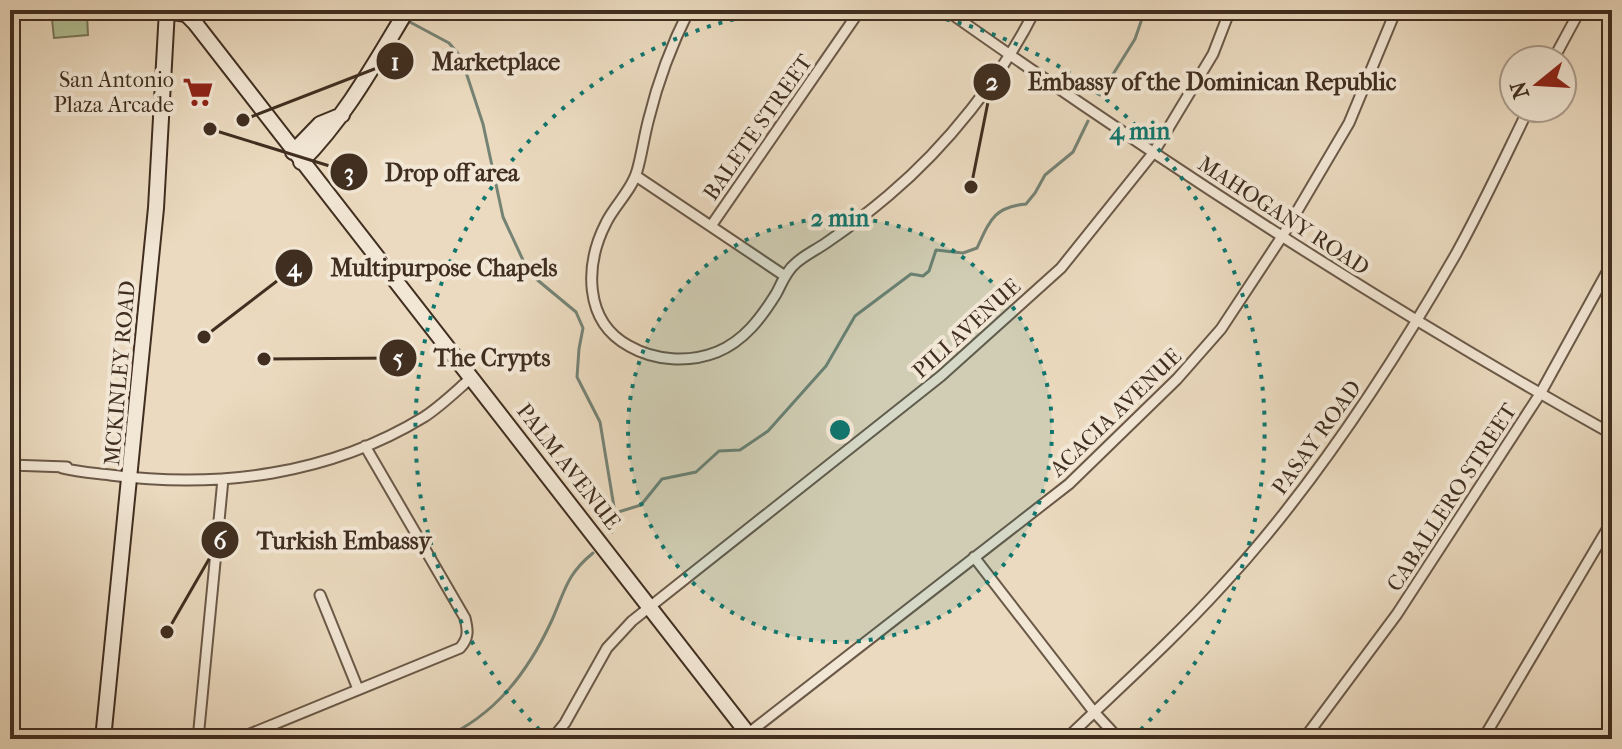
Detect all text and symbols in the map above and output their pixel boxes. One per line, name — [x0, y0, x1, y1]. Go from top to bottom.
callout: Marketplace — [375, 37, 576, 85]
north arrow — [1498, 44, 1578, 124]
text: 1 — [391, 48, 399, 76]
text: Marketplace — [432, 48, 560, 76]
street label: BALETE STREET — [698, 49, 818, 205]
callout: Embassy of the Dominican Republic — [972, 58, 1413, 106]
place label: San Antonio Plaza Arcade — [54, 67, 174, 118]
text: 2 — [986, 68, 998, 96]
text: Embassy of the Dominican Republic — [1028, 68, 1397, 96]
supermarket icon: San Antonio Plaza Arcade — [181, 75, 215, 109]
text: N — [1505, 78, 1535, 102]
text: 4 min — [1109, 117, 1171, 146]
callout: Drop off area — [329, 148, 535, 196]
street label: MAHOGANY ROAD — [1193, 151, 1374, 281]
text: 3 — [344, 159, 354, 187]
text: Drop off area — [385, 159, 520, 187]
text: 2 min — [811, 204, 870, 232]
callout: Multipurpose Chapels — [274, 244, 573, 292]
text: 4 — [286, 254, 303, 283]
text: Multipurpose Chapels — [331, 254, 558, 282]
street label: PILI AVENUE — [907, 274, 1026, 384]
street label: MCKINLEY ROAD — [99, 279, 141, 467]
callout: The Crypts — [378, 334, 567, 382]
street label: ACACIA AVENUE — [1044, 343, 1187, 483]
text: 5 — [393, 344, 403, 372]
text: The Crypts — [433, 344, 550, 372]
street label: PASAY ROAD — [1267, 375, 1367, 500]
street label: PALM AVENUE — [511, 398, 625, 535]
street label: CABALLERO STREET — [1381, 398, 1523, 596]
centre of rings — [826, 416, 854, 444]
callout: Turkish Embassy — [200, 516, 447, 564]
text: 6 — [214, 527, 228, 555]
text: Turkish Embassy — [256, 527, 433, 555]

